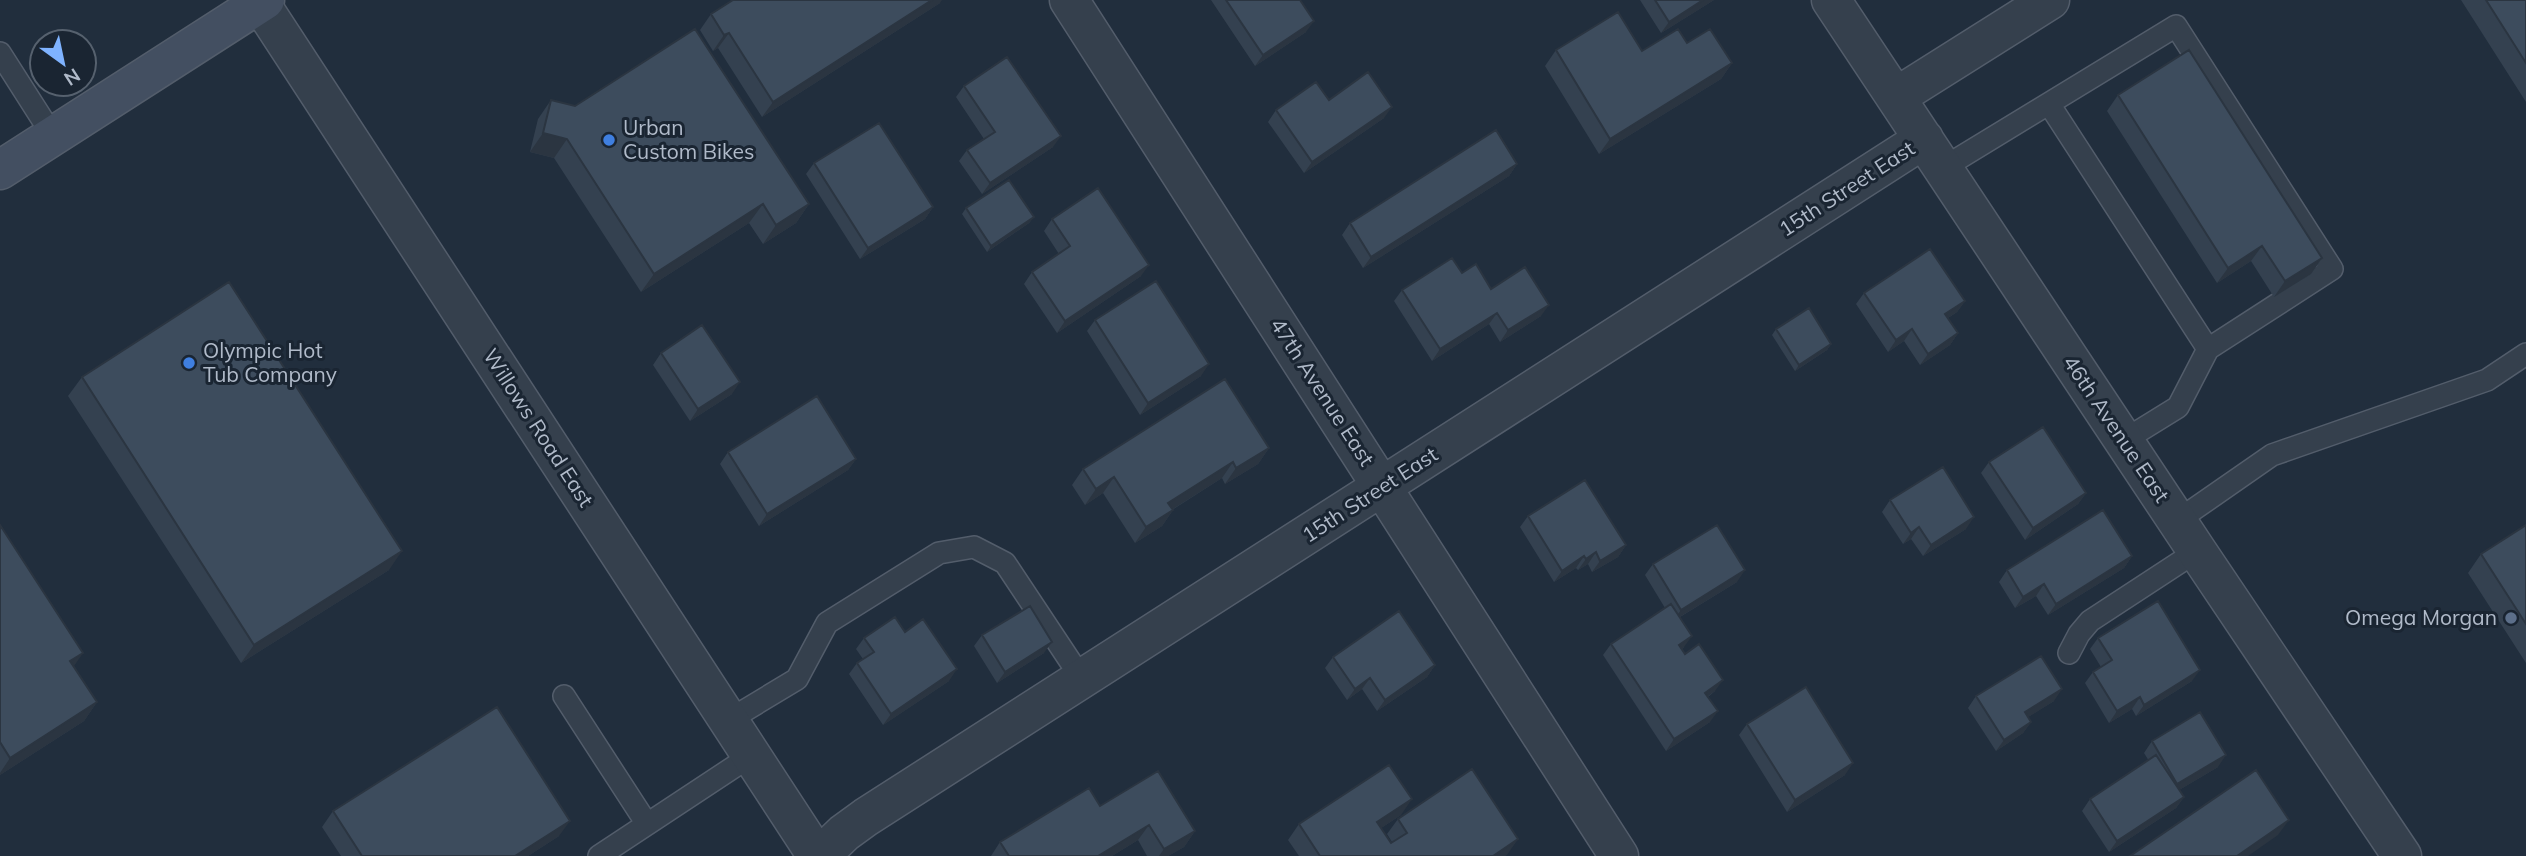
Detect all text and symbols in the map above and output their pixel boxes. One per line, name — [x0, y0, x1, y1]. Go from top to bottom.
north arrow — [28, 28, 98, 98]
text: N — [60, 63, 85, 91]
place label: Urban Custom Bikes — [623, 114, 754, 164]
marker: Urban Custom Bikes — [601, 132, 617, 148]
street label: 15th Street East — [1774, 135, 1919, 242]
street label: 47th Avenue East — [1265, 312, 1380, 470]
place label: Olympic Hot Tub Company — [203, 337, 337, 387]
street label: Willows Road East — [478, 343, 600, 511]
street label: 46th Avenue East — [2058, 350, 2176, 507]
marker: Olympic Hot Tub Company — [181, 355, 197, 371]
street label: 15th Street East — [1297, 441, 1442, 548]
place label: Omega Morgan — [2345, 604, 2497, 630]
marker: Omega Morgan — [2503, 610, 2519, 626]

